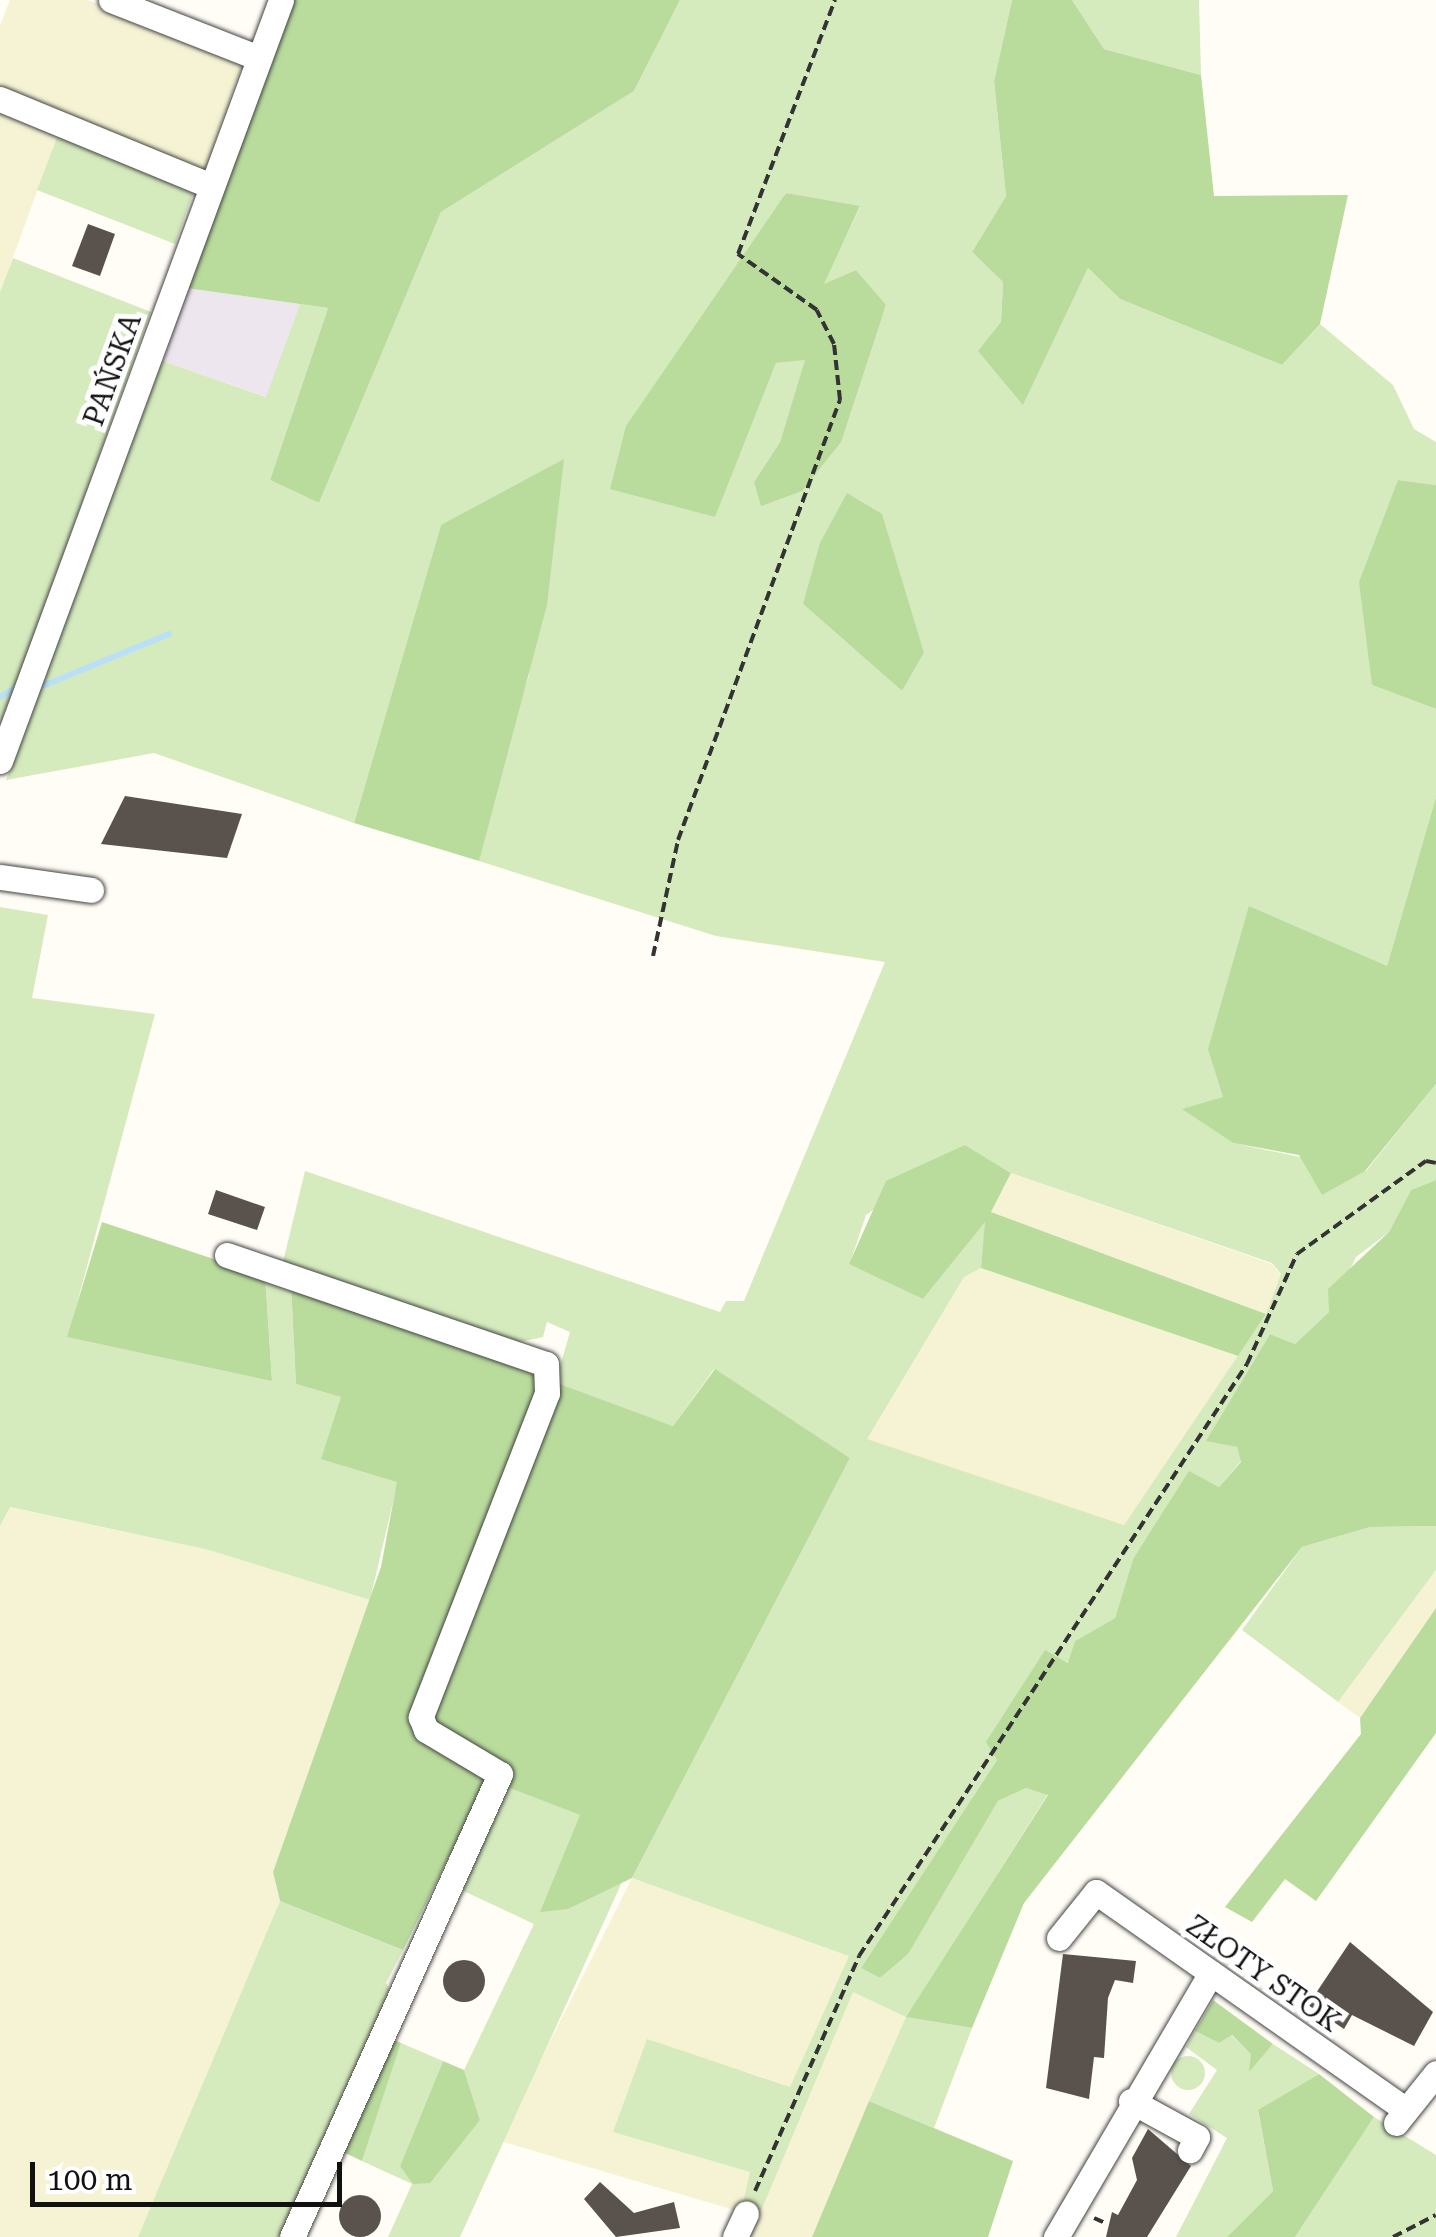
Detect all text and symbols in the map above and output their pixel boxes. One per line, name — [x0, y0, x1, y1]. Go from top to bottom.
street label: PAŃSKA — [77, 309, 149, 431]
street label: ZŁOTY STOK — [1180, 1909, 1346, 2039]
scale bar — [35, 2142, 348, 2204]
text: 100 m — [47, 2162, 132, 2197]

